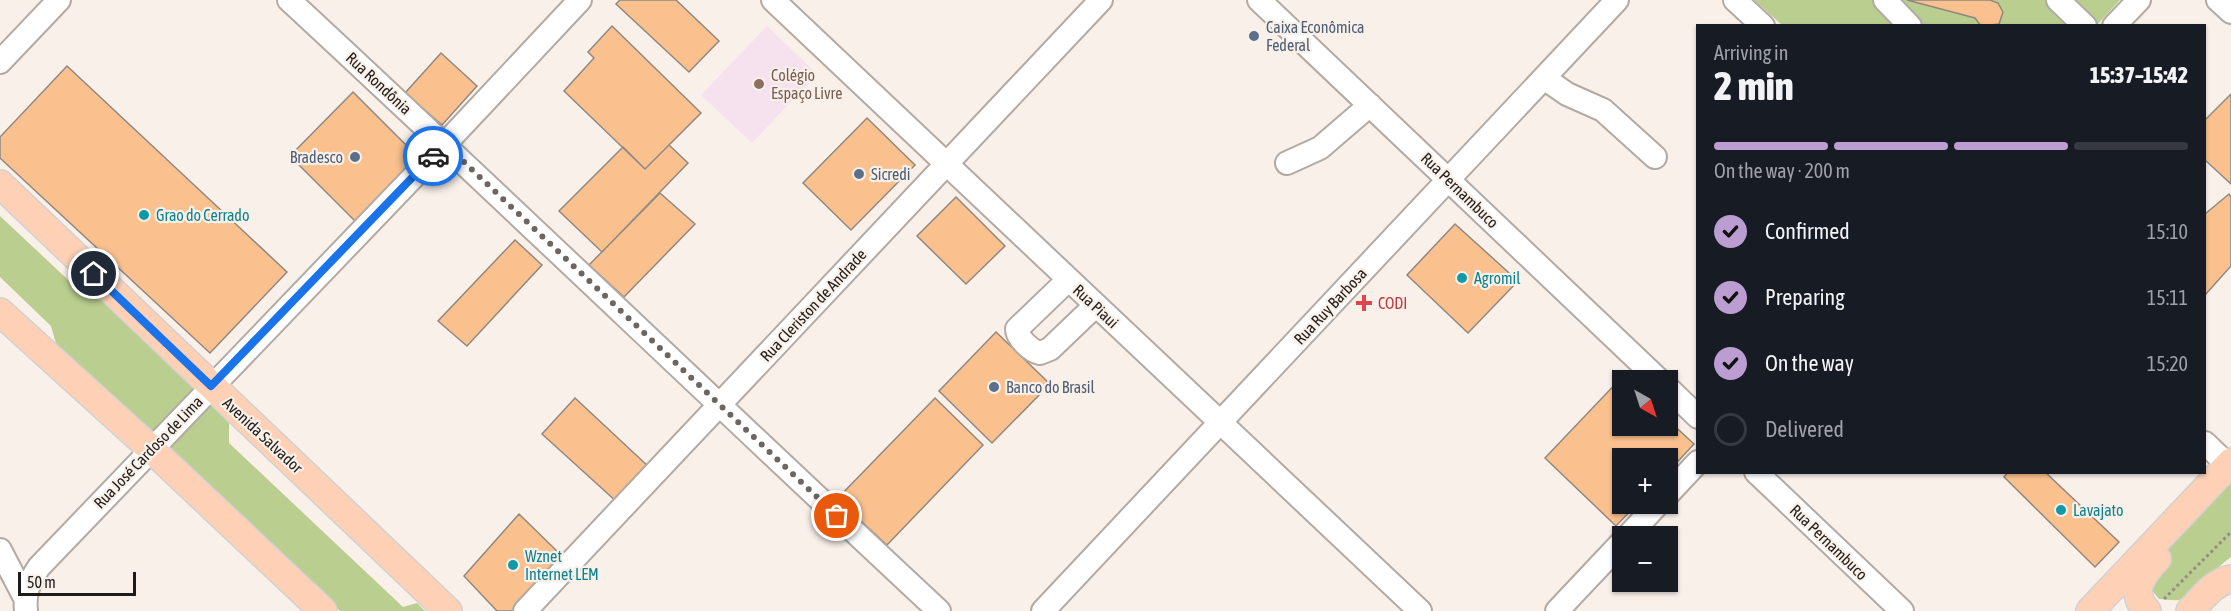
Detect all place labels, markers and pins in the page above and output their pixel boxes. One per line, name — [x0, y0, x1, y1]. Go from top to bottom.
place label: Caixa Econômica Federal — [1266, 18, 1365, 54]
marker: Caixa Econômica Federal — [1247, 29, 1261, 43]
place label: Colégio Espaço Livre — [771, 66, 843, 103]
marker: Colégio Espaço Livre — [752, 77, 766, 91]
place label: Bradesco — [290, 148, 343, 166]
marker: Bradesco — [348, 150, 362, 164]
place label: Sicredi — [871, 165, 911, 183]
marker: Sicredi — [852, 167, 866, 181]
place label: Grao do Cerrado — [156, 206, 249, 224]
marker: Grao do Cerrado — [137, 208, 151, 222]
pin — [68, 248, 119, 299]
place label: Agromil — [1474, 269, 1521, 288]
marker: Agromil — [1455, 271, 1469, 285]
marker: CODI — [1355, 294, 1373, 312]
place label: CODI — [1378, 294, 1407, 312]
place label: Banco do Brasil — [1006, 378, 1095, 396]
marker: Banco do Brasil — [987, 380, 1001, 394]
pin — [811, 490, 862, 541]
place label: Lavajato — [2073, 501, 2124, 520]
marker: Lavajato — [2054, 503, 2068, 517]
place label: Wznet Internet LEM — [525, 547, 599, 583]
marker: Wznet Internet LEM — [506, 558, 520, 572]

